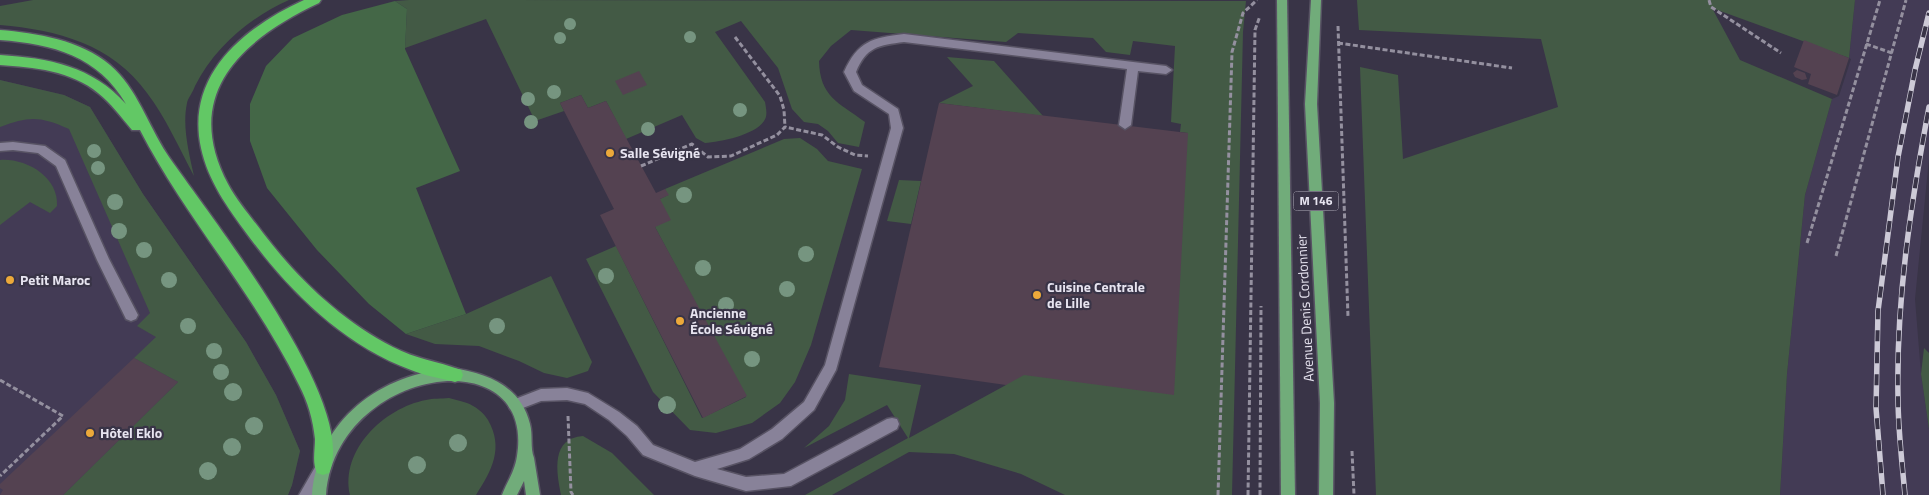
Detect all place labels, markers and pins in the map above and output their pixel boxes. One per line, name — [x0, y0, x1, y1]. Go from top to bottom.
place label: Salle Sévigné — [620, 142, 700, 163]
marker: Salle Sévigné — [604, 147, 616, 159]
place label: Petit Maroc — [20, 269, 90, 290]
marker: Petit Maroc — [4, 274, 16, 286]
place label: Cuisine Centrale de Lille — [1047, 276, 1145, 313]
marker: Cuisine Centrale de Lille — [1031, 289, 1043, 301]
place label: Ancienne École Sévigné — [690, 302, 773, 339]
marker: Ancienne École Sévigné — [674, 315, 686, 327]
place label: Hôtel Eklo — [100, 422, 162, 443]
marker: Hôtel Eklo — [84, 427, 96, 439]

